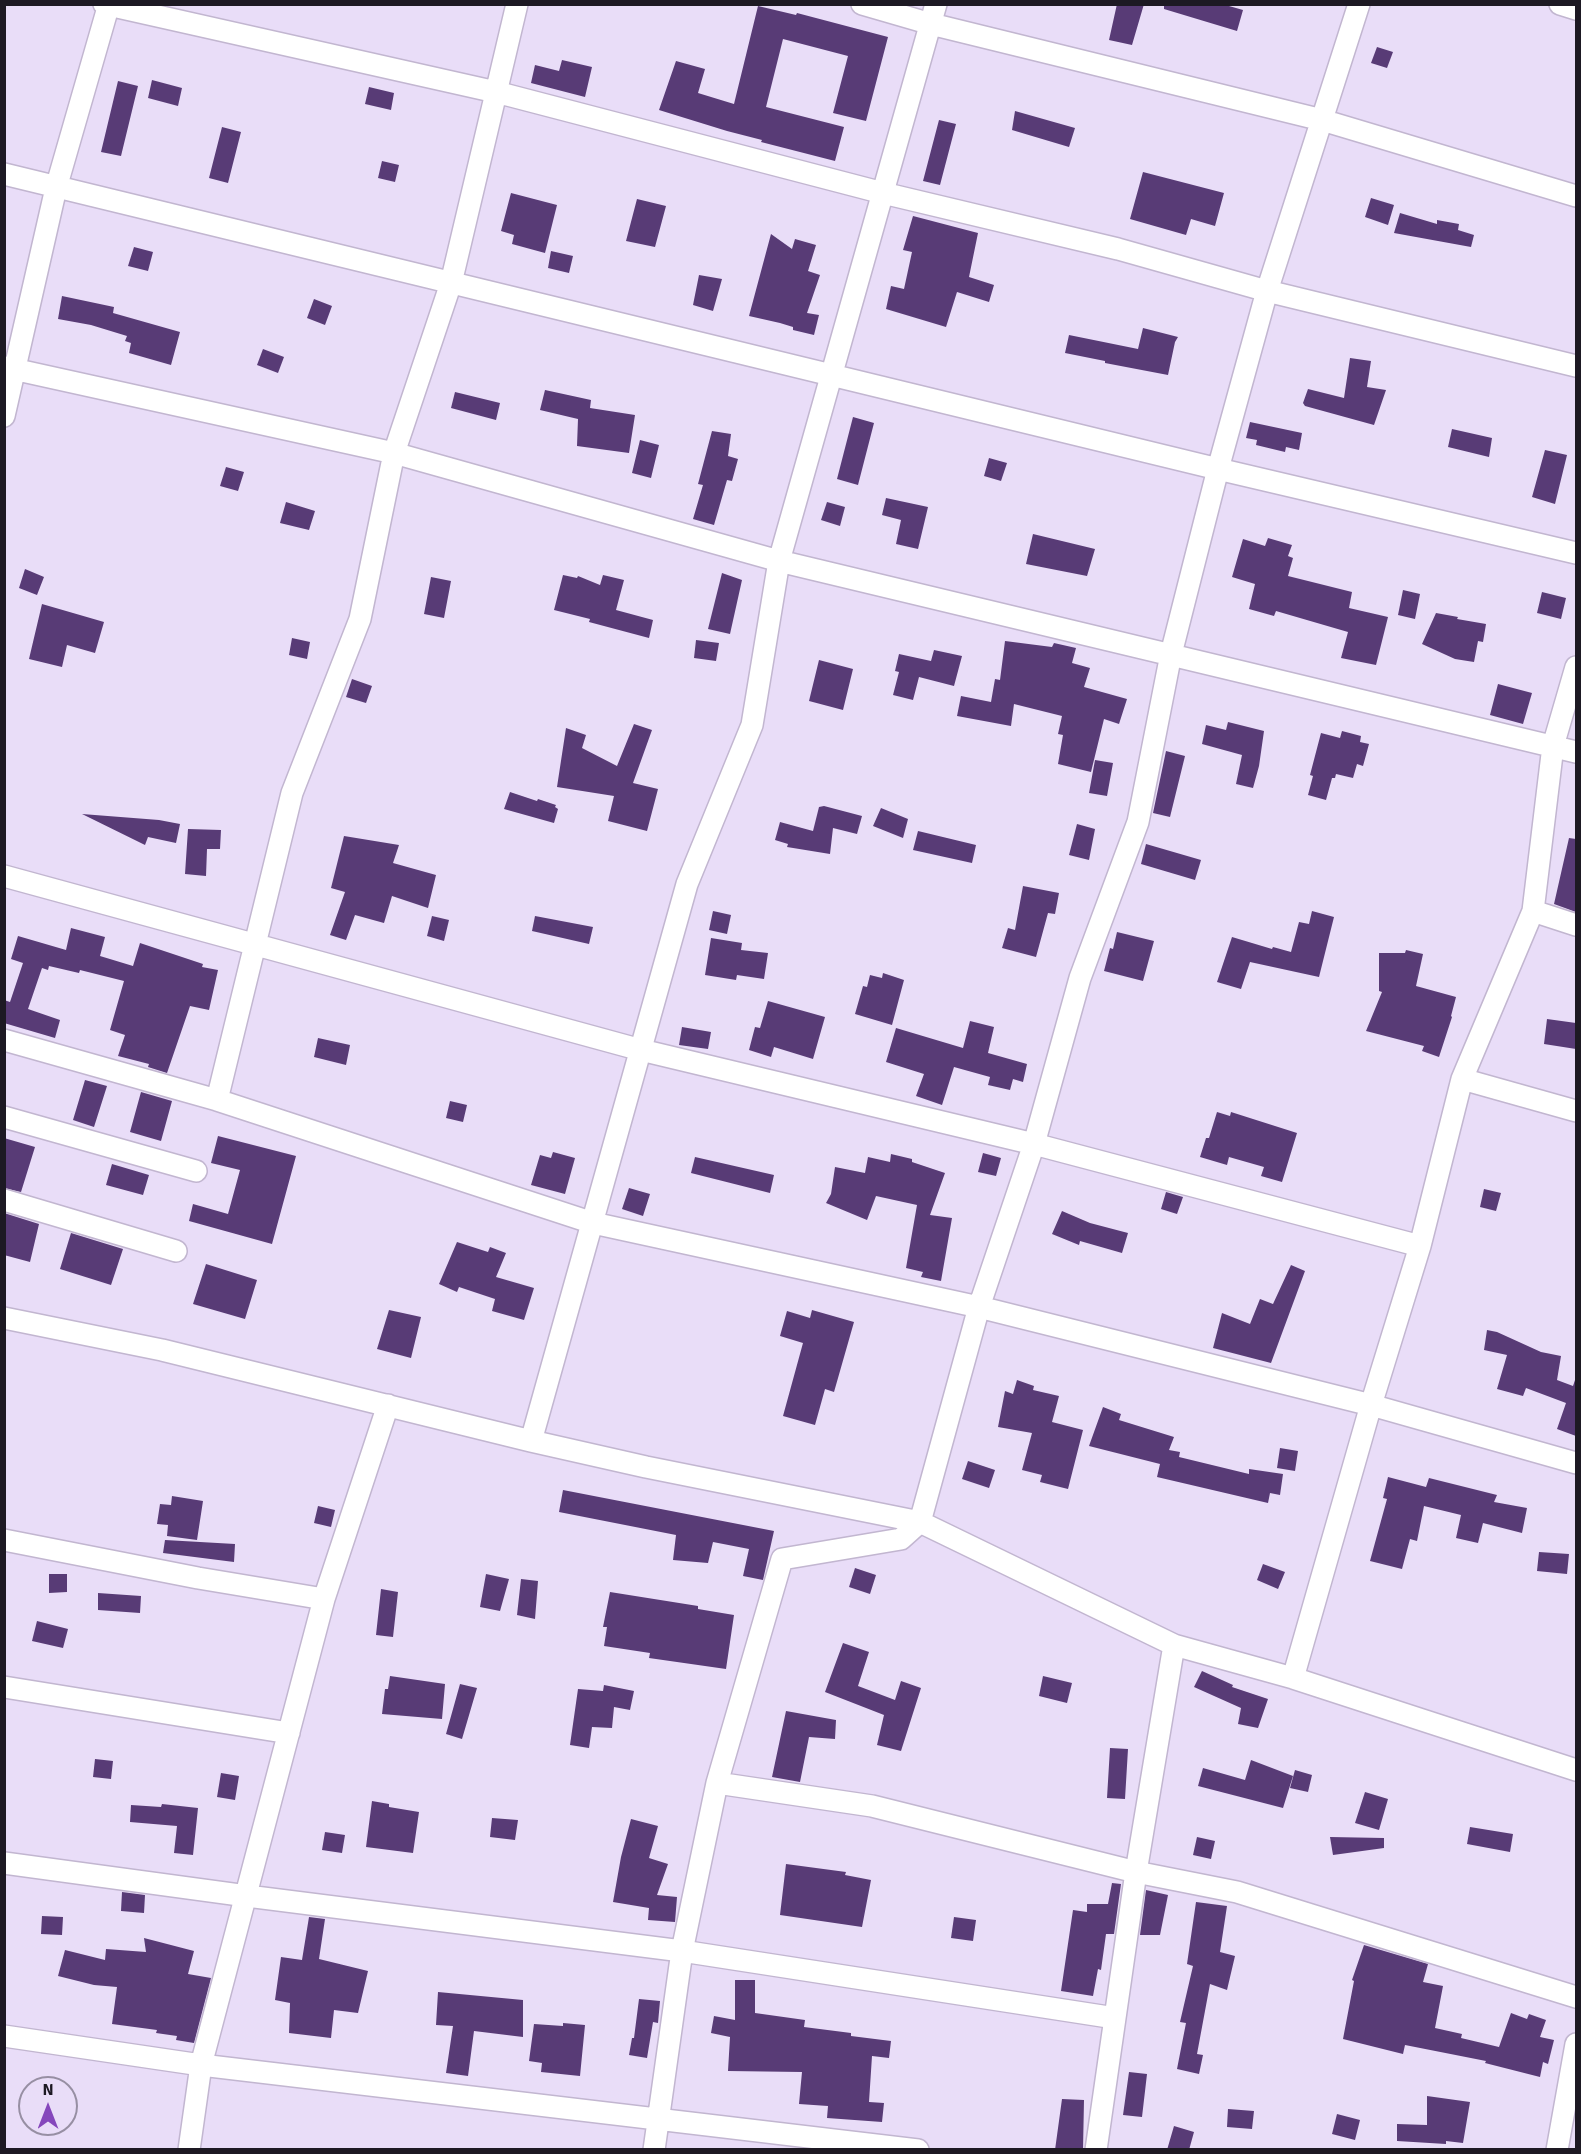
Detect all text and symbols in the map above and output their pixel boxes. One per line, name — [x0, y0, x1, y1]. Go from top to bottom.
north arrow — [18, 2076, 78, 2136]
text: N — [42, 2080, 54, 2100]

